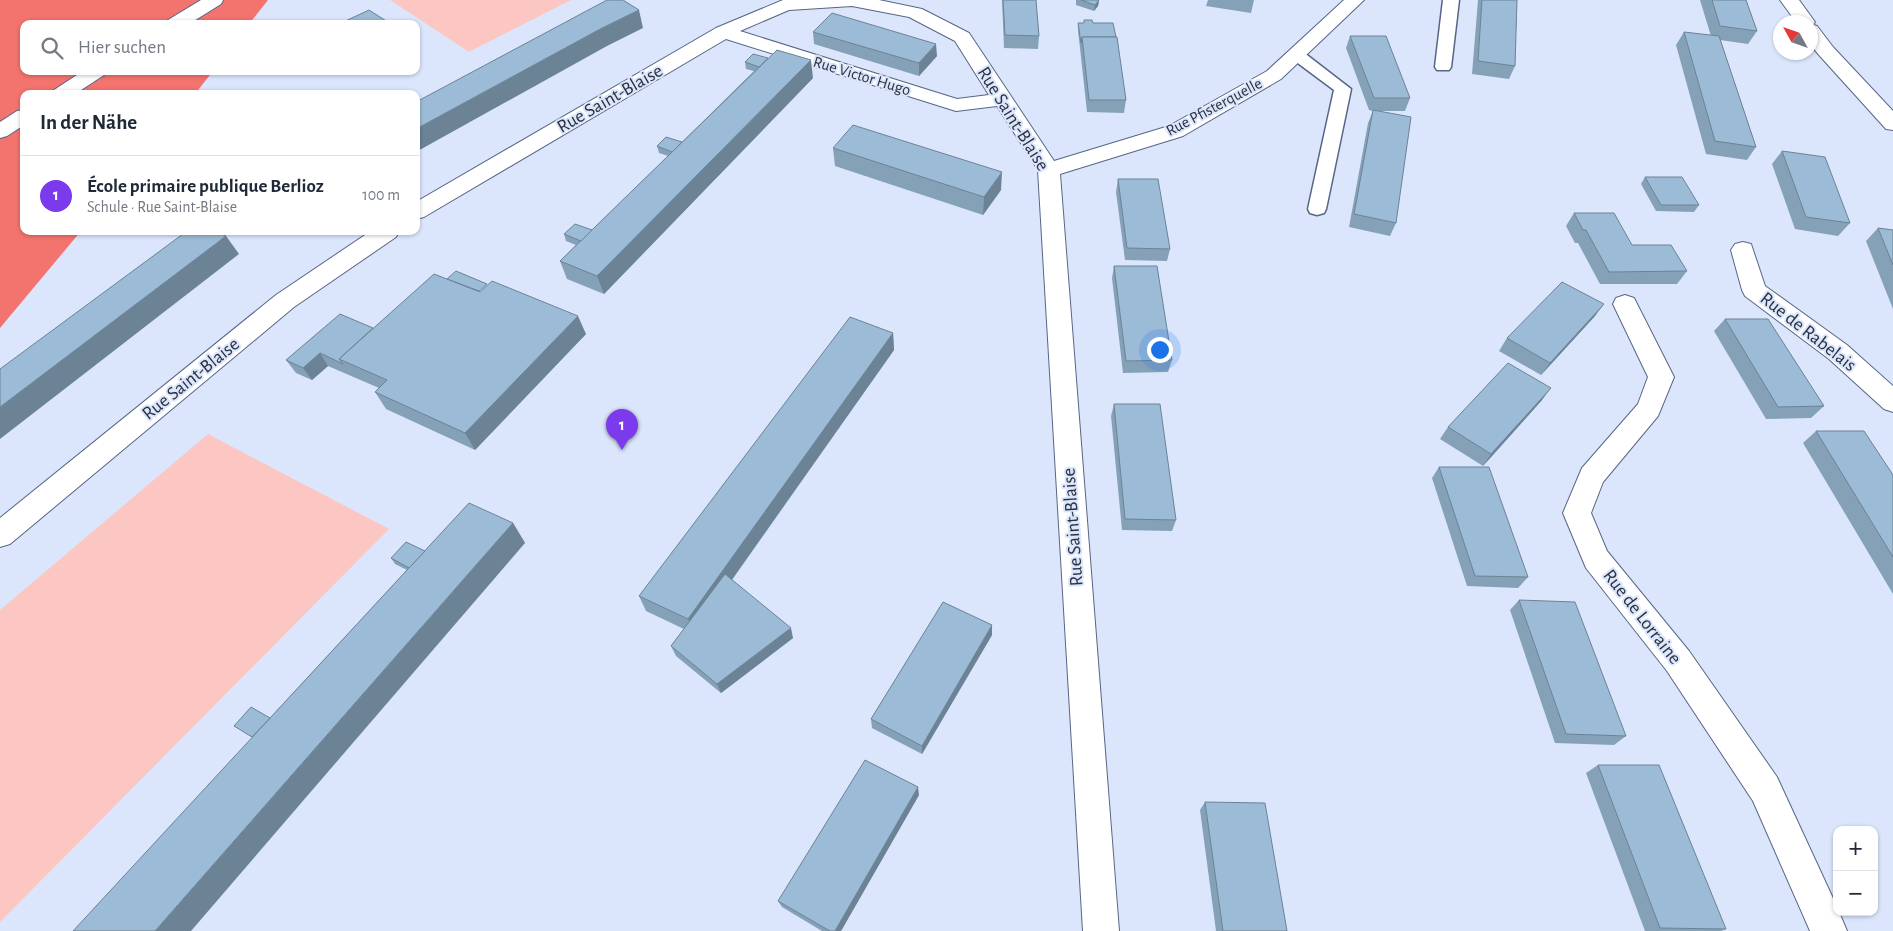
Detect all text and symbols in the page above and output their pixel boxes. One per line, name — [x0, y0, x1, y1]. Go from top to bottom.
north arrow — [1773, 15, 1818, 60]
search box — [20, 20, 420, 75]
icon: search — [38, 34, 66, 62]
text: Hier suchen — [78, 38, 166, 57]
street label: Rue Victor Hugo — [811, 54, 913, 98]
street label: Rue Saint-Blaise — [554, 61, 666, 137]
street label: Rue Saint-Blaise — [974, 64, 1052, 174]
street label: Rue Pfisterquelle — [1163, 75, 1265, 139]
text: In der Nähe — [40, 112, 137, 133]
text: École primaire publique Berlioz — [87, 177, 324, 196]
text: 1 — [53, 187, 59, 203]
text: 100 m — [362, 187, 400, 203]
text: Schule · Rue Saint-Blaise — [87, 199, 237, 215]
street label: Rue de Rabelais — [1756, 289, 1860, 375]
street label: Rue Saint-Blaise — [139, 334, 243, 424]
your location — [1147, 337, 1173, 363]
pin: 1 — [606, 409, 638, 450]
street label: Rue Saint-Blaise — [1059, 467, 1087, 587]
street label: Rue de Lorraine — [1599, 566, 1685, 668]
map controls — [1833, 826, 1878, 916]
button: + — [1833, 826, 1878, 871]
button: − — [1833, 871, 1878, 916]

